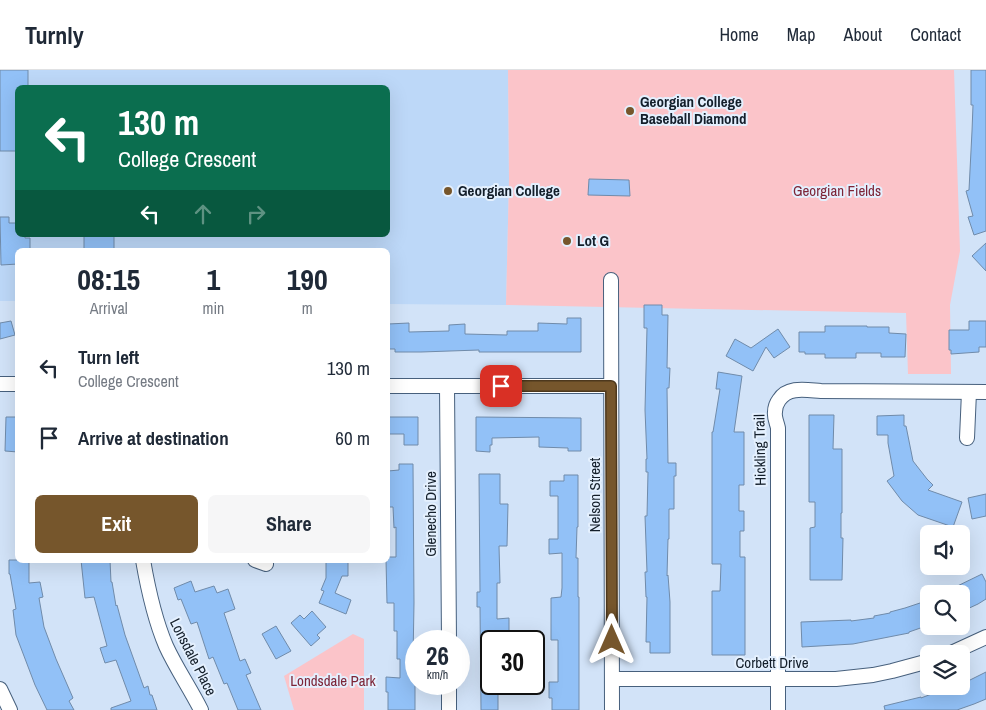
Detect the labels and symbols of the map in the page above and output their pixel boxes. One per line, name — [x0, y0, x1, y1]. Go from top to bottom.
place label: Georgian College Baseball Diamond — [640, 91, 747, 129]
marker: Georgian College Baseball Diamond — [624, 105, 636, 117]
place label: Georgian College — [458, 180, 560, 201]
park label: Georgian Fields — [793, 180, 881, 201]
marker: Georgian College — [442, 185, 454, 197]
place label: Lot G — [577, 230, 609, 251]
marker: Lot G — [561, 235, 573, 247]
pin — [480, 365, 522, 407]
street label: Hickling Trail — [748, 414, 771, 486]
street label: Nelson Street — [584, 457, 605, 532]
street label: Glenecho Drive — [420, 471, 441, 557]
position arrow — [585, 613, 637, 665]
street label: Lonsdale Place — [165, 615, 222, 699]
speed limit sign: 30 — [480, 630, 545, 695]
street label: Corbett Drive — [735, 652, 809, 673]
park label: Londsdale Park — [290, 670, 377, 691]

